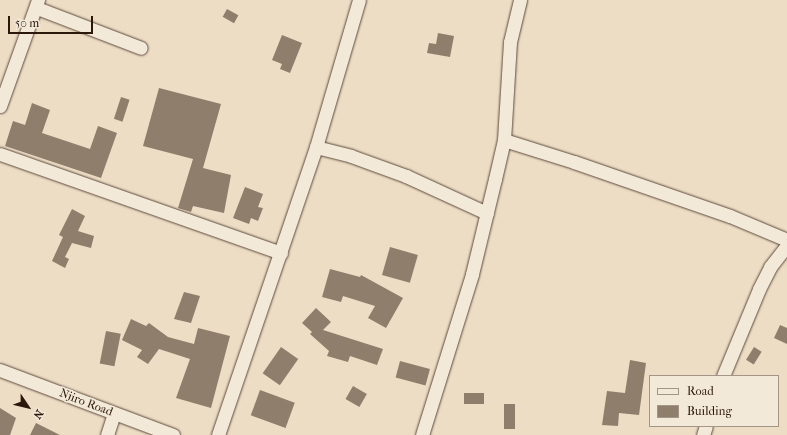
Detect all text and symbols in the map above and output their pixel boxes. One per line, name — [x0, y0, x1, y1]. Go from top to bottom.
scale bar — [10, 8, 95, 34]
text: 50 m — [15, 16, 39, 30]
legend — [649, 375, 779, 427]
text: Road — [687, 384, 714, 398]
street label: Njiro Road — [57, 386, 115, 420]
north arrow — [8, 387, 48, 427]
text: Building — [687, 404, 732, 418]
text: N — [31, 407, 46, 421]

